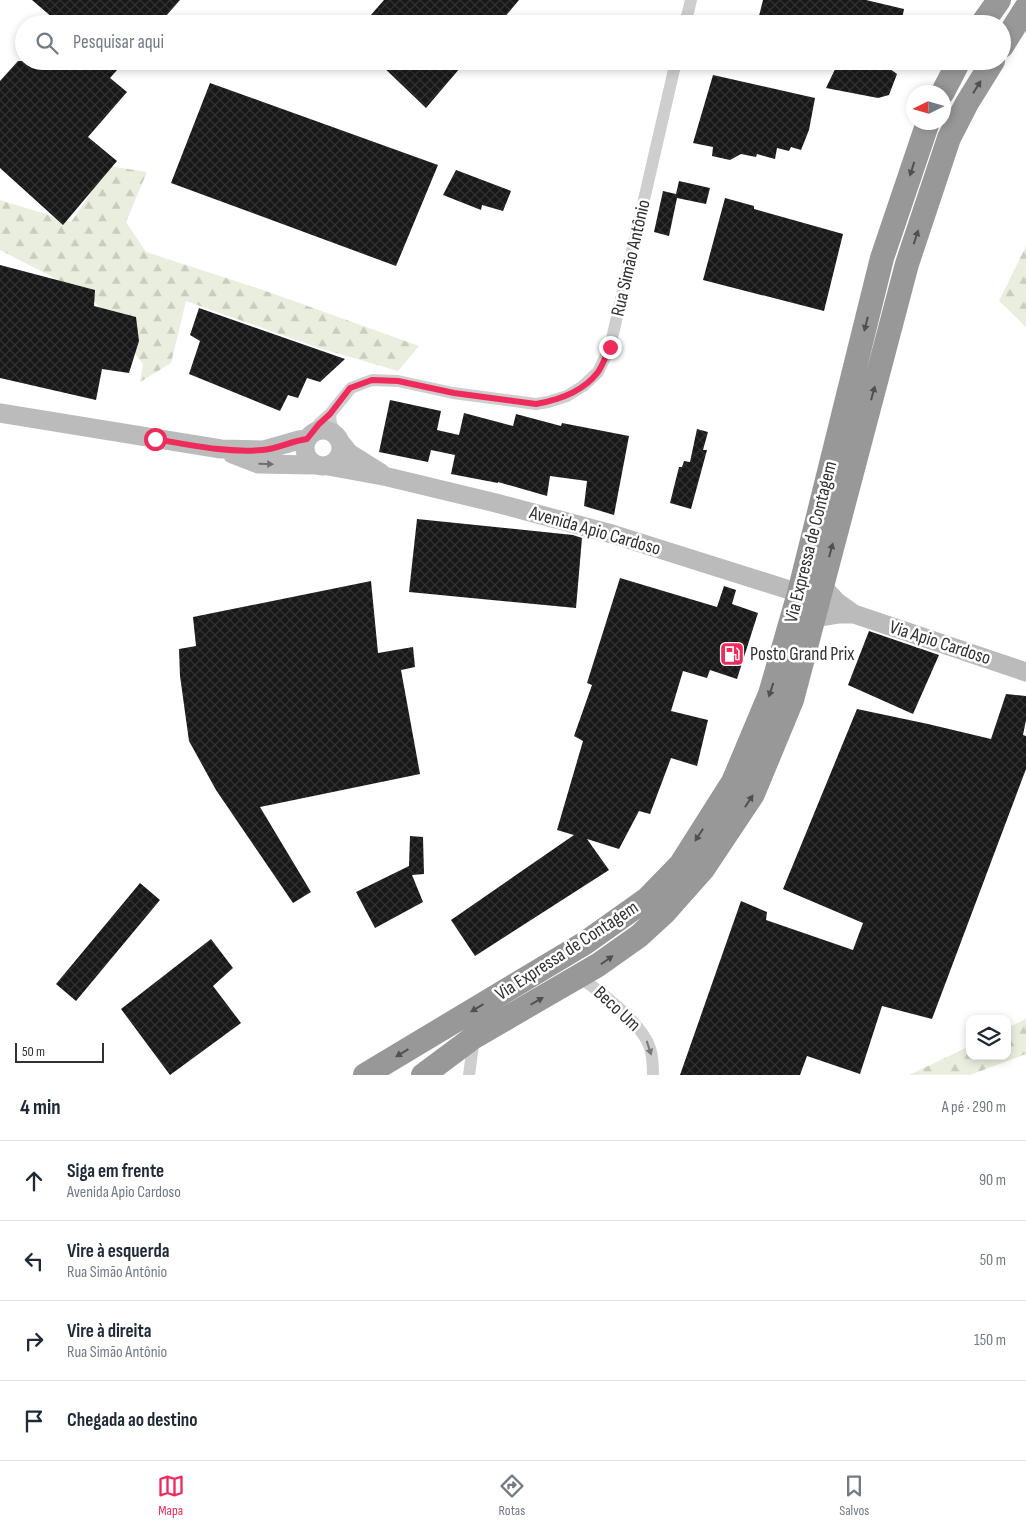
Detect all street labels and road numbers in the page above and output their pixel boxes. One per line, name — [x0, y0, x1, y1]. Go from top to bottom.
street label: Rua Simão Antônio — [606, 197, 656, 319]
street label: Via Expressa de Contagem — [780, 459, 842, 625]
street label: Avenida Apio Cardoso — [526, 501, 663, 561]
street label: Via Apio Cardoso — [886, 616, 994, 670]
street label: Via Expressa de Contagem — [491, 896, 643, 1006]
street label: Beco Um — [589, 981, 645, 1037]

